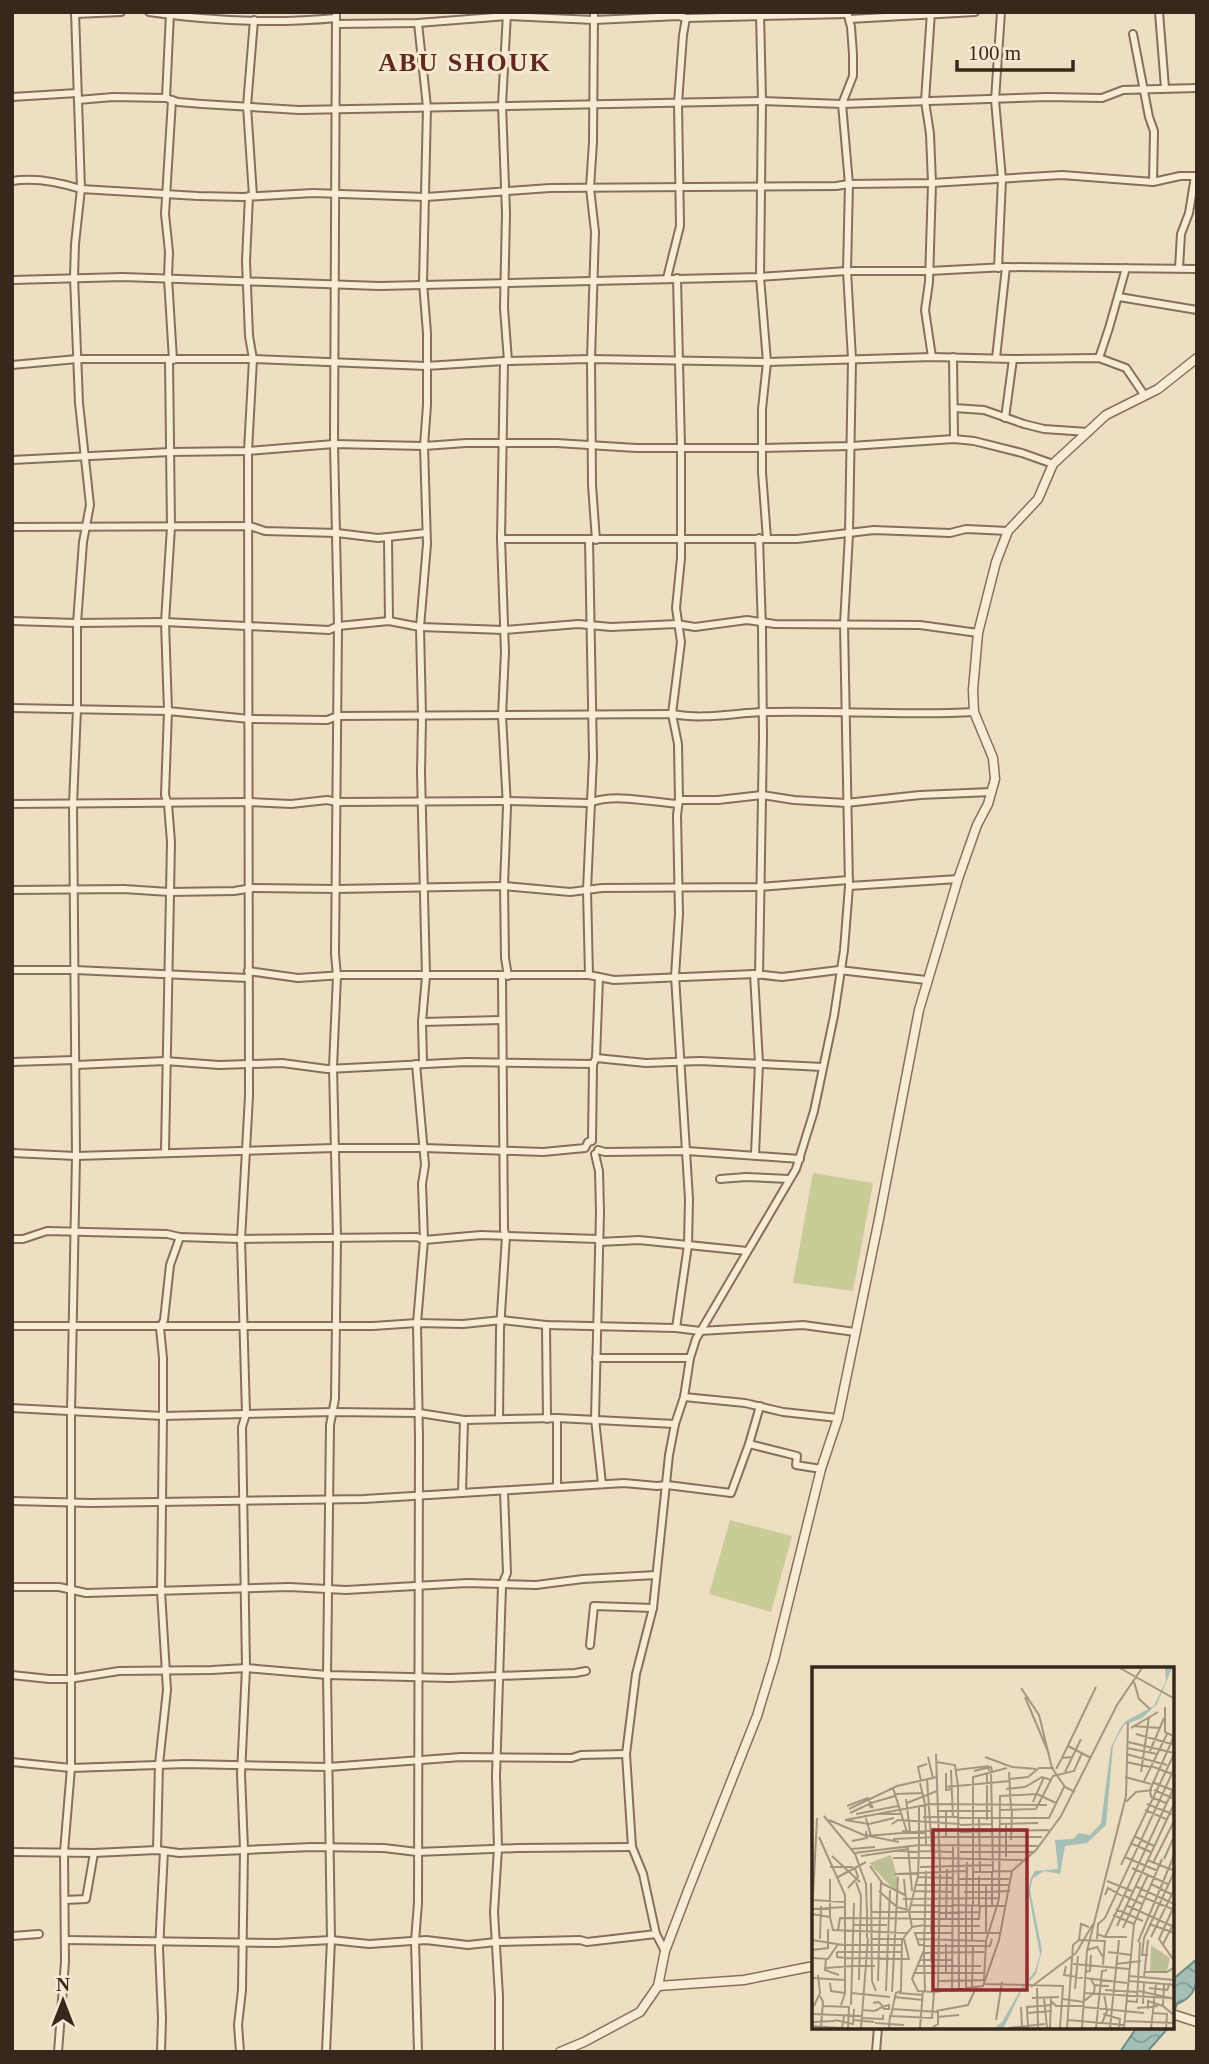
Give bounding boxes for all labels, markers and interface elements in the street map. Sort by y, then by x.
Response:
scale bar [957,28,1072,72]
text: 100 m [968,41,1021,65]
district label: ABU SHOUK [378,48,552,77]
inset map [812,1667,1174,2029]
north arrow [28,1966,98,2036]
text: N [56,1974,70,1995]

